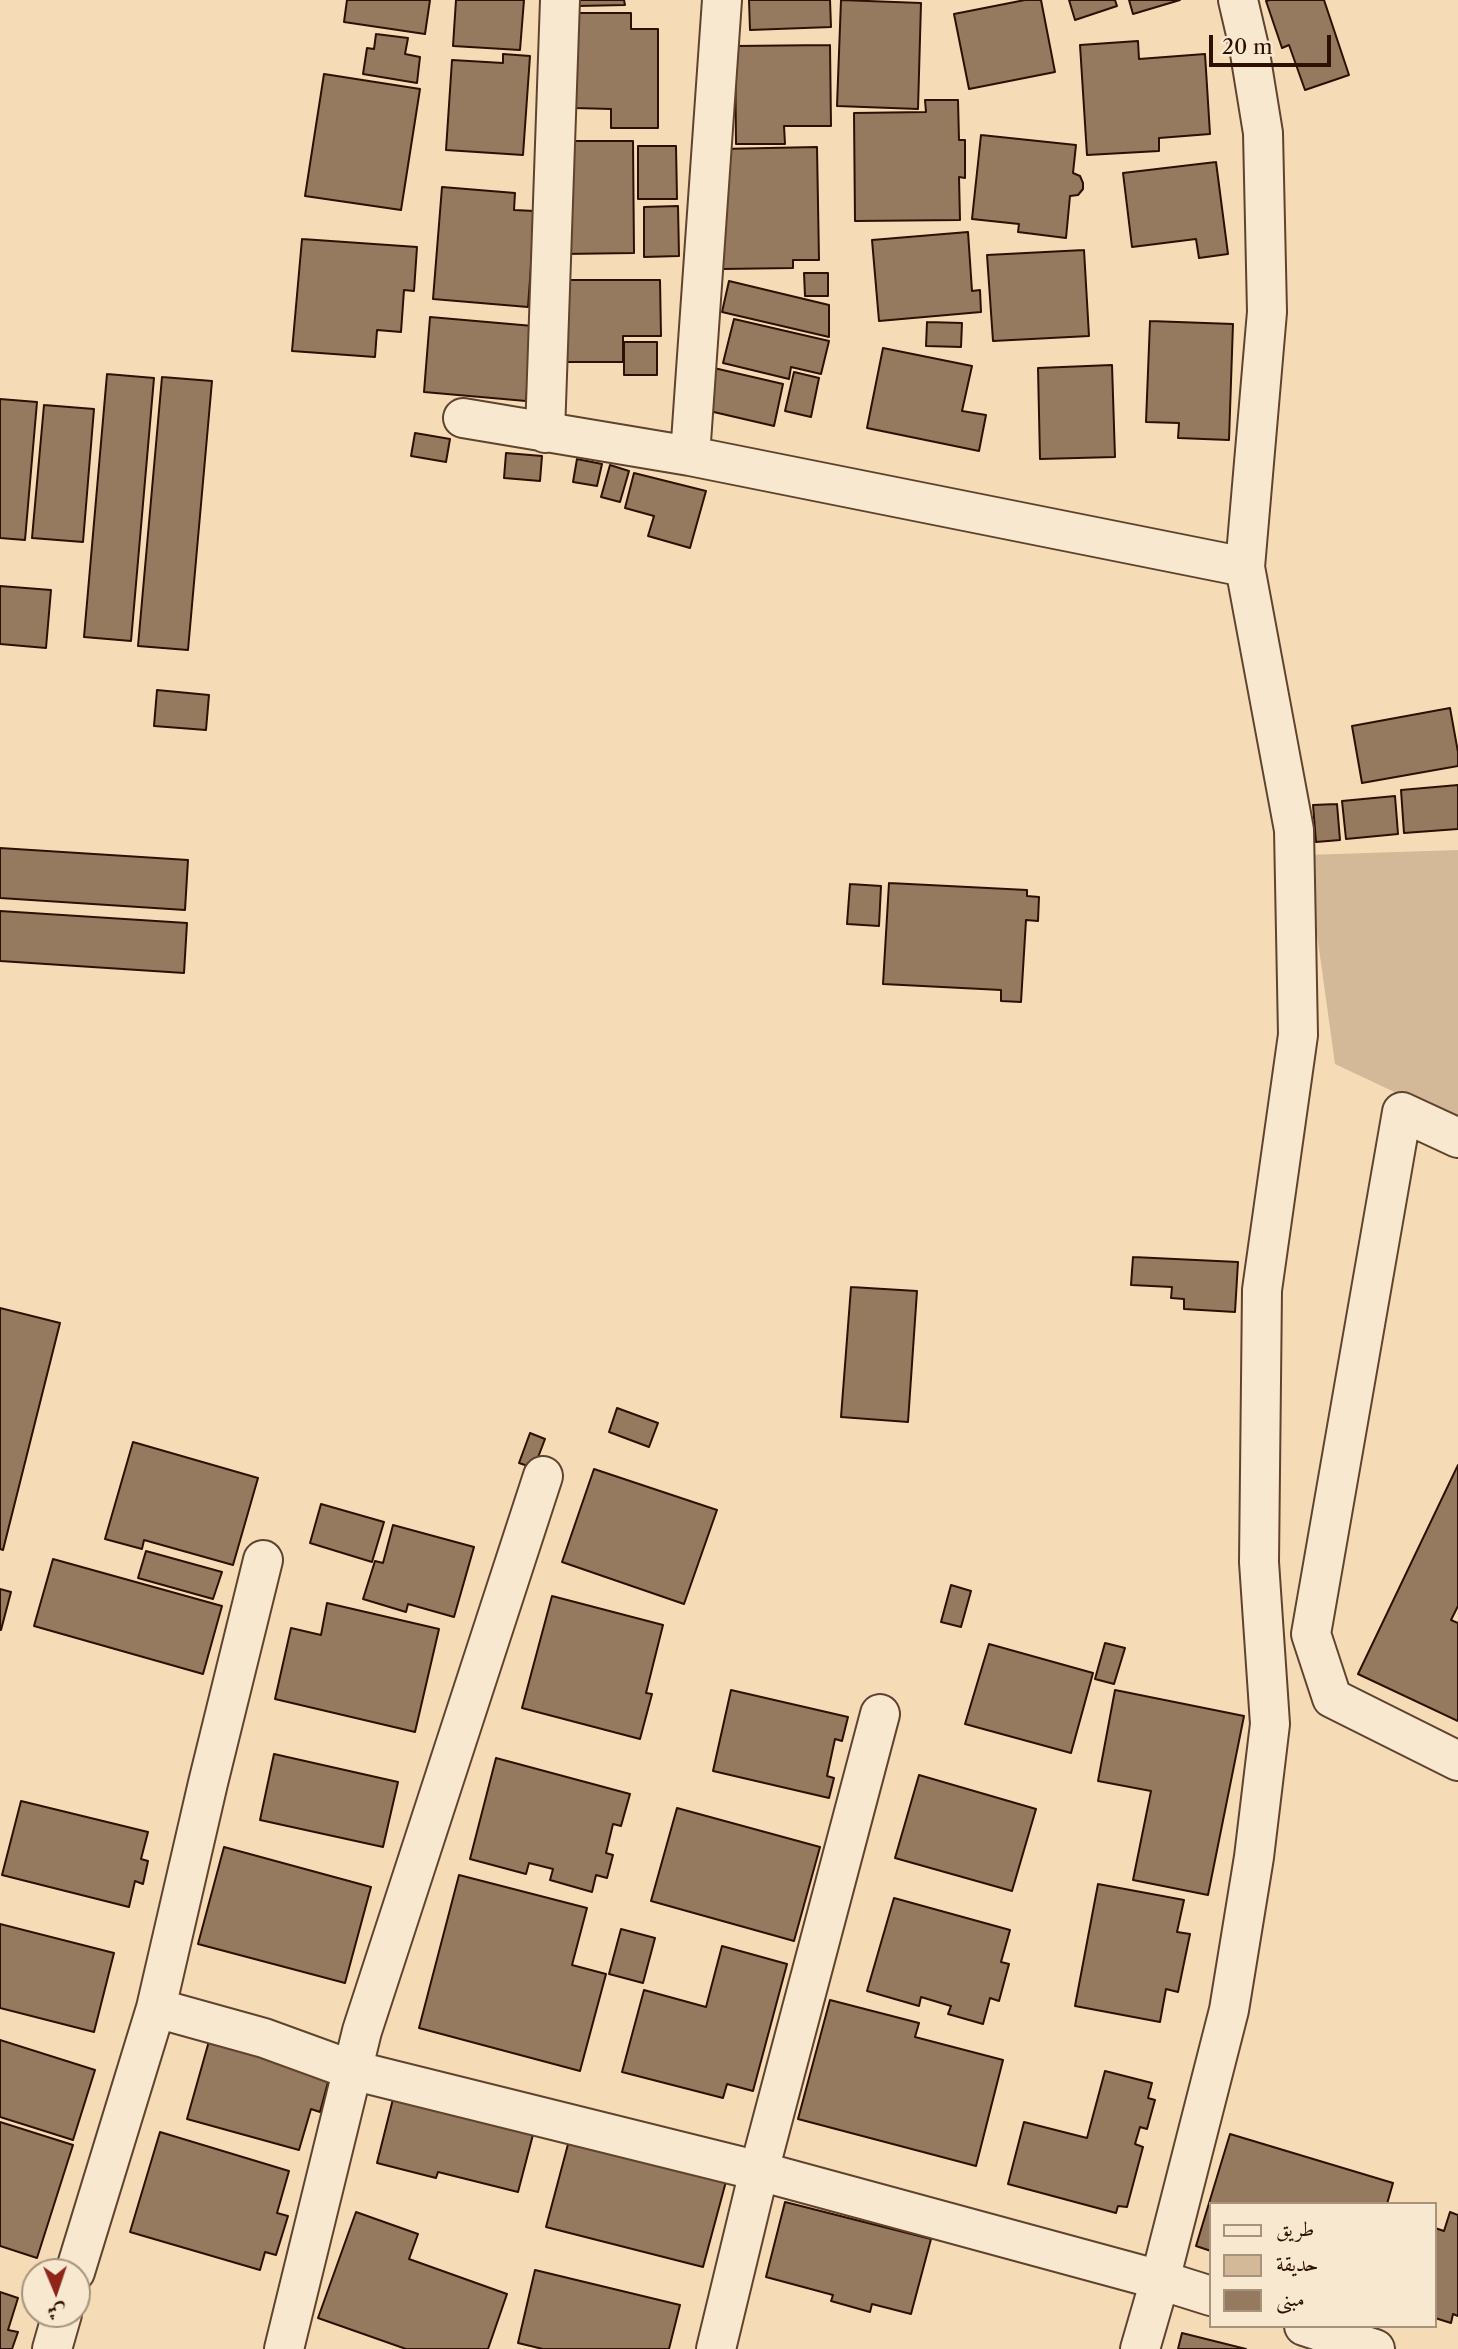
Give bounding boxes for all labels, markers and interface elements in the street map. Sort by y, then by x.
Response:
scale bar [1213,21,1336,65]
text: 20 m [1222,34,1273,59]
legend [1210,2202,1437,2328]
text: طريق [1276,2216,1314,2241]
text: حديقة [1276,2251,1319,2276]
north arrow [21,2258,91,2328]
text: مبنى [1276,2286,1305,2311]
text: ش [47,2301,67,2324]

